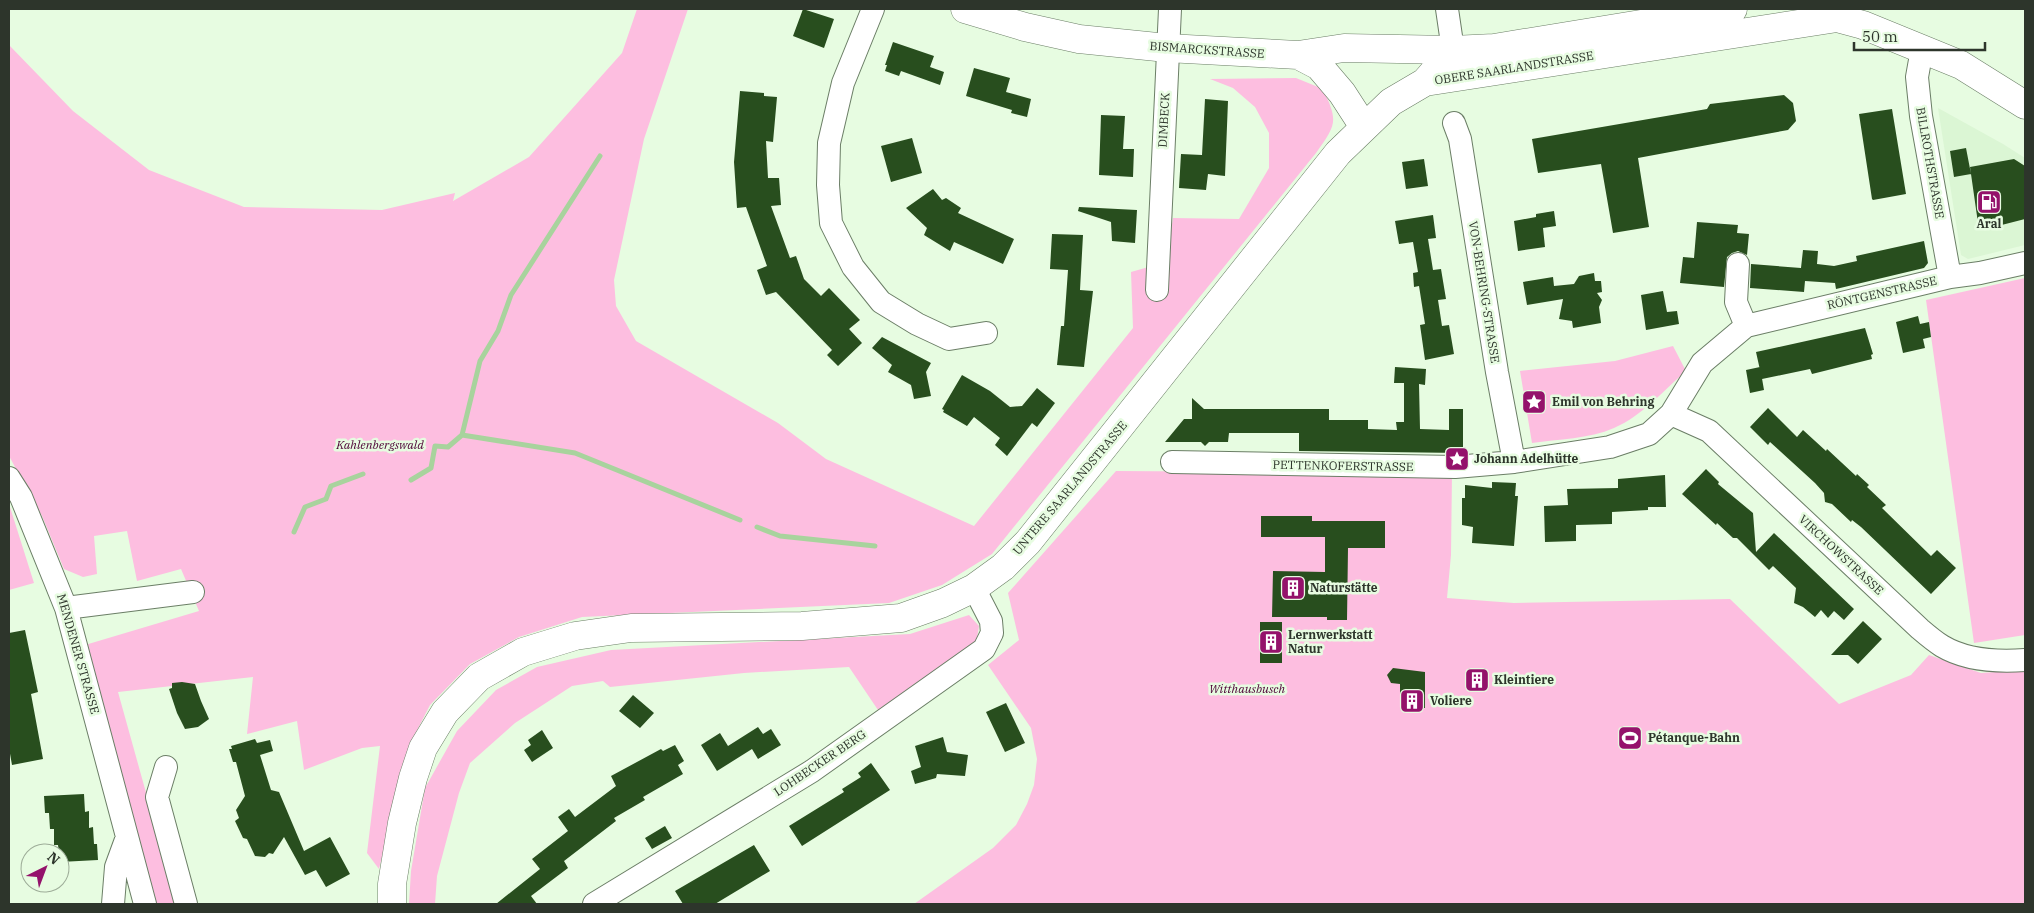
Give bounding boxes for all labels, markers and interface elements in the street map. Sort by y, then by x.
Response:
scale bar [1854,20,1985,52]
text: 50 m [1862,27,1898,46]
street label: BISMARCKSTRASSE [1149,38,1265,61]
street label: OBERE SAARLANDSTRASSE [1433,48,1594,87]
street label: DIMBECK [1155,92,1172,148]
street label: BILLROTHSTRASSE [1913,106,1948,220]
fuel station icon: Aral [1976,189,2002,215]
place label: Aral [1976,216,2002,231]
street label: VON-BEHRING-STRASSE [1466,220,1503,364]
street label: RÖNTGENSTRASSE [1826,273,1938,312]
place icon: Emil von Behring [1521,389,1547,415]
place label: Emil von Behring [1552,394,1654,409]
street label: UNTERE SAARLANDSTRASSE [1009,418,1130,558]
park label: Kahlenbergswald [335,437,424,452]
place icon: Johann Adelhütte [1444,446,1470,472]
place label: Johann Adelhütte [1474,451,1578,466]
street label: PETTENKOFERSTRASSE [1272,457,1414,474]
street label: VIRCHOWSTRASSE [1796,512,1887,598]
building icon: Naturstätte [1280,575,1306,601]
place label: Naturstätte [1310,580,1378,595]
street label: MENDENER STRASSE [54,592,103,716]
place label: Lernwerkstatt Natur [1288,627,1373,656]
building icon: Lernwerkstatt Natur [1258,629,1284,655]
building icon: Kleintiere [1464,667,1490,693]
place label: Kleintiere [1494,672,1554,687]
park label: Witthausbusch [1209,681,1285,696]
building icon: Voliere [1399,688,1425,714]
place label: Voliere [1430,693,1472,708]
sports icon: Pétanque-Bahn [1617,725,1643,751]
street label: LOHBECKER BERG [771,726,869,799]
place label: Pétanque-Bahn [1648,730,1740,745]
north arrow [20,843,70,893]
text: N [44,848,64,869]

